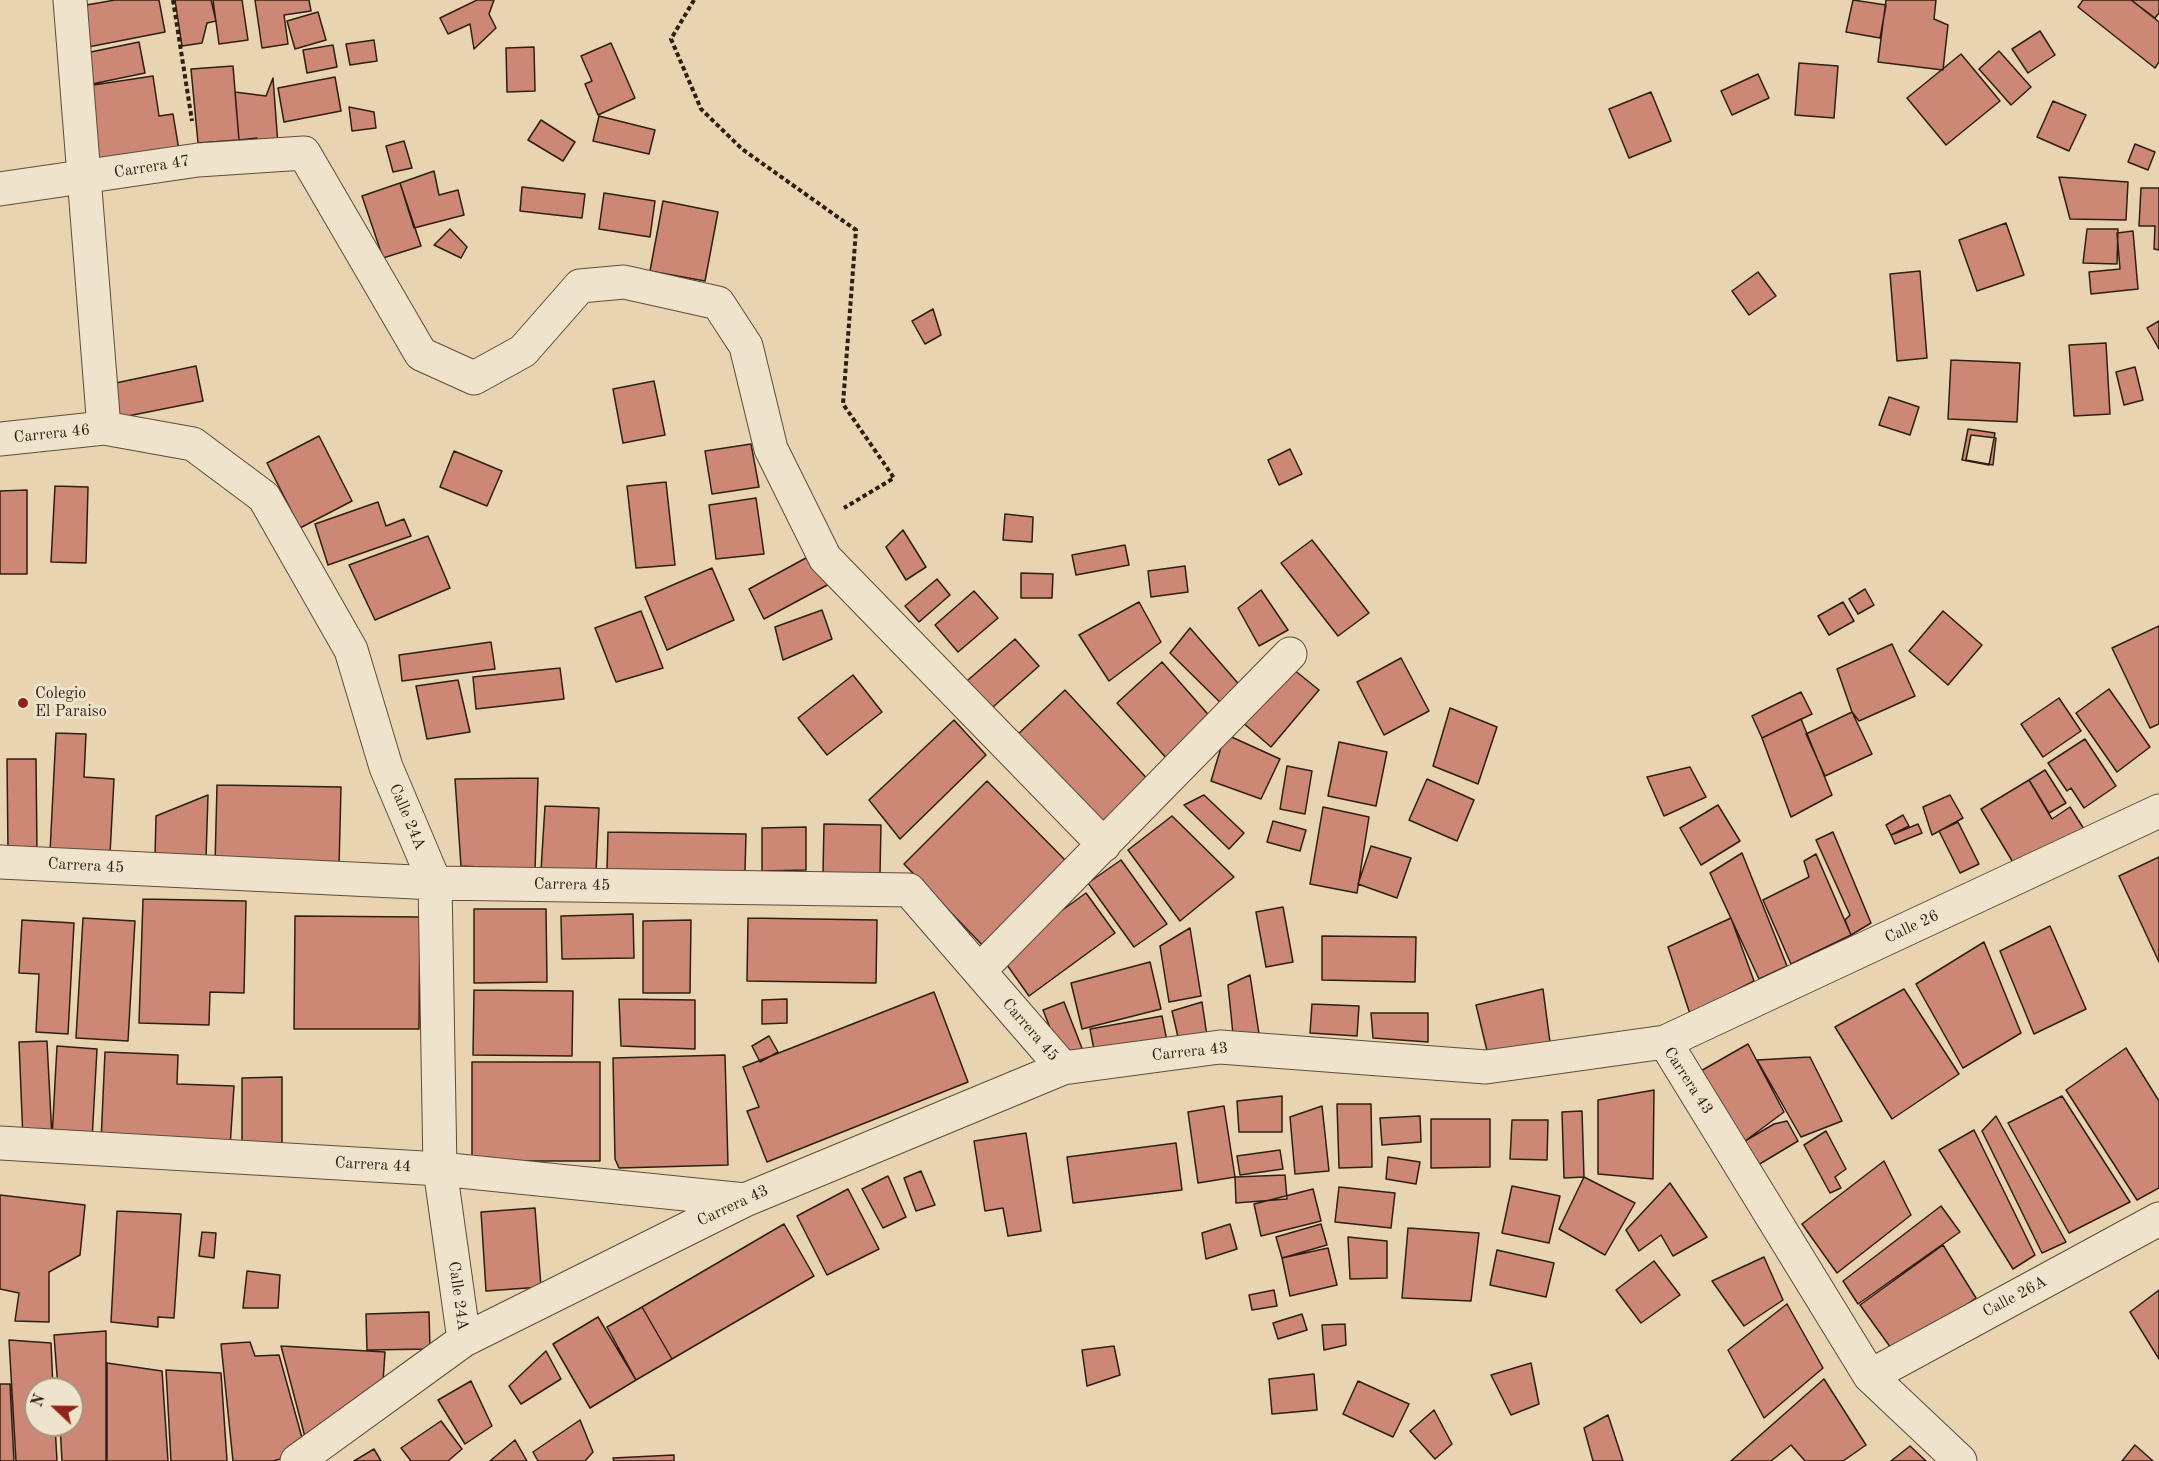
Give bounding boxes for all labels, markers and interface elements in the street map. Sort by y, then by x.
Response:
street label: Carrera 47 [113,152,191,182]
street label: Carrera 46 [13,420,91,448]
place label: Colegio El Paraiso [35,684,107,722]
marker: Colegio El Paraiso [16,696,30,710]
street label: Calle 24A [385,781,429,853]
street label: Carrera 45 [47,854,125,878]
street label: Carrera 45 [534,875,610,895]
street label: Calle 26 [1882,906,1942,948]
street label: Carrera 45 [998,995,1062,1065]
street label: Carrera 43 [1151,1038,1229,1066]
street label: Carrera 43 [1659,1044,1717,1118]
street label: Carrera 44 [334,1153,412,1177]
street label: Carrera 43 [694,1181,772,1231]
street label: Calle 24A [444,1260,472,1332]
street label: Calle 26A [1980,1272,2050,1322]
north arrow [24,1377,84,1437]
text: N [29,1392,49,1410]

